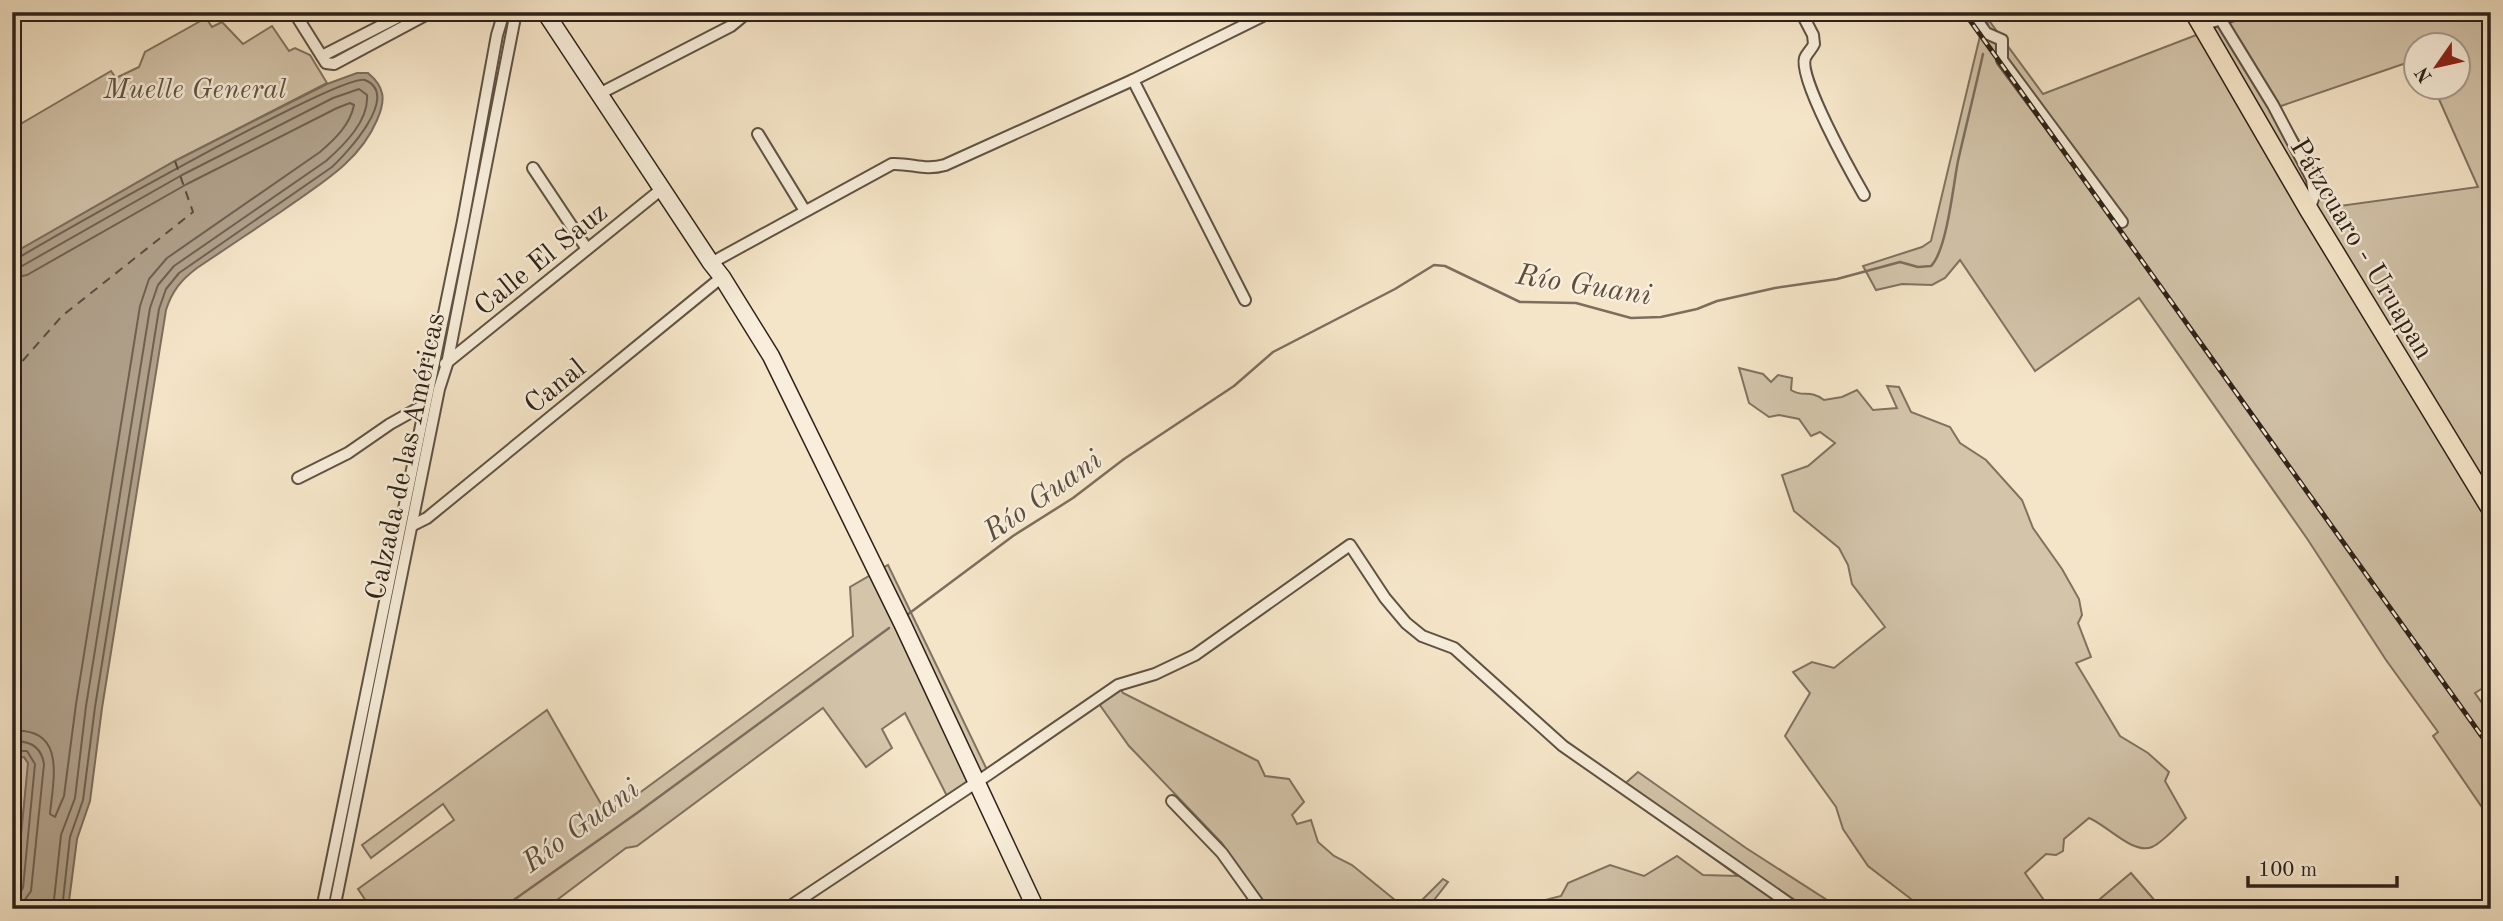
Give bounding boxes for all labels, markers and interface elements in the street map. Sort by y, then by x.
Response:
north arrow [2402,32,2472,102]
text: N [2413,62,2437,85]
park label: Muelle General [103,77,286,105]
street label: Pátzcuaro - Uruapan [2284,134,2437,365]
street label: Calle El Sauz [470,199,614,322]
water label: Río Guani [1513,260,1653,311]
street label: Calzada de las Américas [363,310,451,603]
street label: Canal [520,355,592,420]
water label: Río Guani [978,445,1108,549]
water label: Río Guani [516,774,645,879]
scale bar [2248,844,2396,888]
text: 100 m [2258,860,2317,881]

